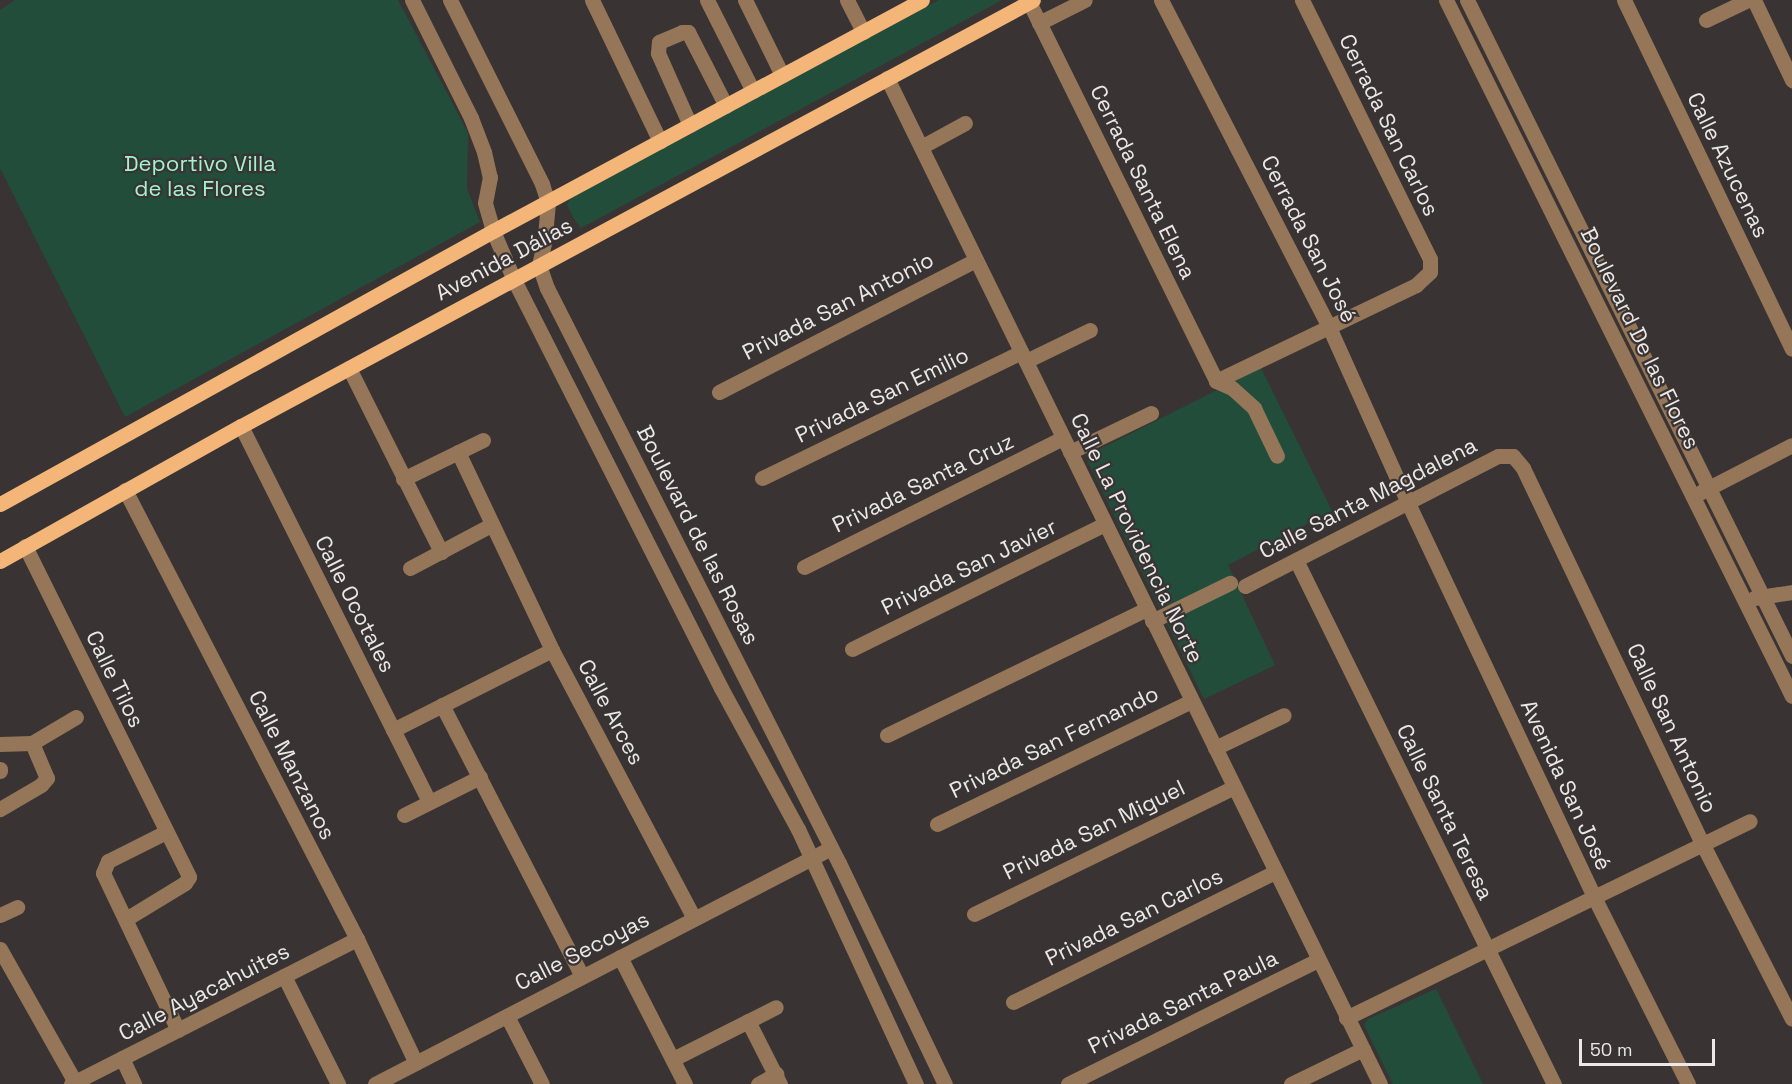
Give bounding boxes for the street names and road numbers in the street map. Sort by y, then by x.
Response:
street label: Cerrada San Carlos [1333,30,1445,220]
street label: Cerrada Santa Elena [1084,81,1202,283]
street label: Calle Azucenas [1681,88,1775,242]
street label: Cerrada San José [1255,151,1363,327]
street label: Avenida Dálias [431,212,577,306]
street label: Boulevard De las Flores [1575,223,1705,453]
street label: Privada San Antonio [738,246,938,366]
street label: Privada San Emilio [791,342,973,448]
street label: Calle La Providencia Norte [1065,409,1209,667]
street label: Boulevard de las Rosas [631,421,765,649]
street label: Privada Santa Cruz [828,428,1018,538]
street label: Calle Santa Magdalena [1255,432,1481,564]
street label: Privada San Javier [877,513,1061,621]
street label: Calle Ocotales [309,531,401,677]
street label: Calle Tilos [80,626,150,732]
street label: Calle San Antonio [1621,639,1723,817]
street label: Calle Arces [572,655,650,769]
street label: Privada San Fernando [945,680,1163,804]
street label: Calle Manzanos [243,686,341,844]
street label: Avenida San José [1515,695,1617,875]
street label: Calle Santa Teresa [1391,720,1499,904]
street label: Privada San Miguel [999,775,1189,885]
street label: Privada San Carlos [1041,863,1227,971]
street label: Calle Secoyas [510,906,654,996]
street label: Calle Ayacahuites [114,938,294,1046]
street label: Privada Santa Paula [1084,945,1282,1059]

